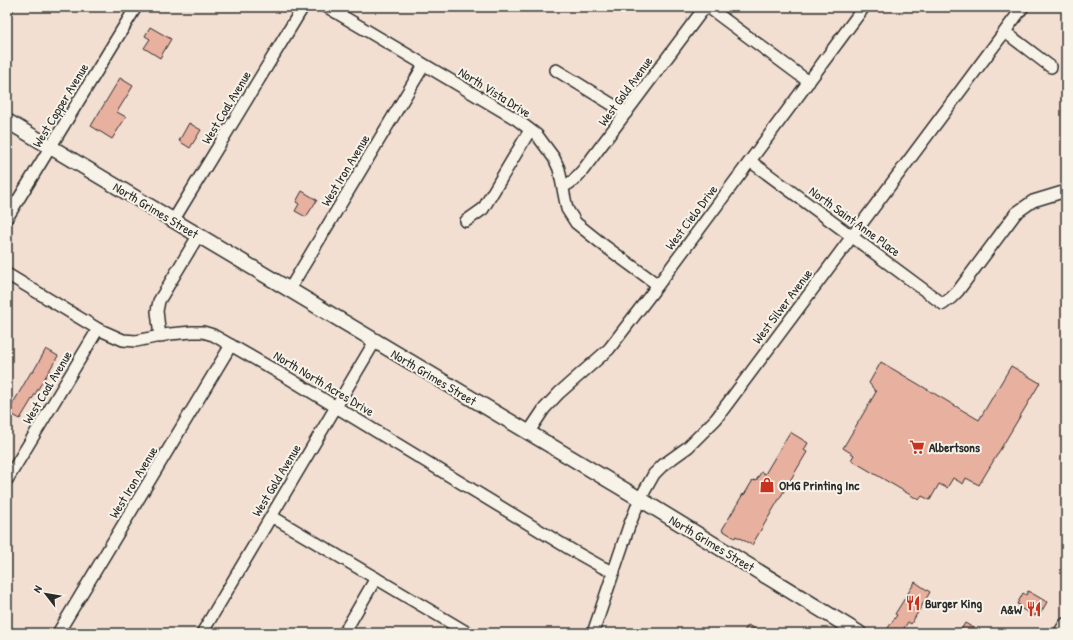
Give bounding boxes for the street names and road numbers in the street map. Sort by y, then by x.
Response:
street label: West Gold Avenue [594,53,656,129]
street label: West Copper Avenue [28,60,92,150]
street label: North Vista Drive [455,63,535,121]
street label: West Coal Avenue [197,67,255,147]
street label: West Iron Avenue [316,131,374,209]
street label: North Grimes Street [110,177,202,243]
street label: West Cielo Drive [661,181,721,253]
street label: North Saint Anne Place [806,182,904,260]
street label: West Silver Avenue [748,265,816,347]
street label: North Grimes Street [388,344,480,410]
street label: North North Acres Drive [270,346,378,420]
street label: West Coal Avenue [18,347,76,427]
street label: West Gold Avenue [247,440,305,520]
street label: West Iron Avenue [104,443,162,521]
street label: North Grimes Street [666,510,758,576]

